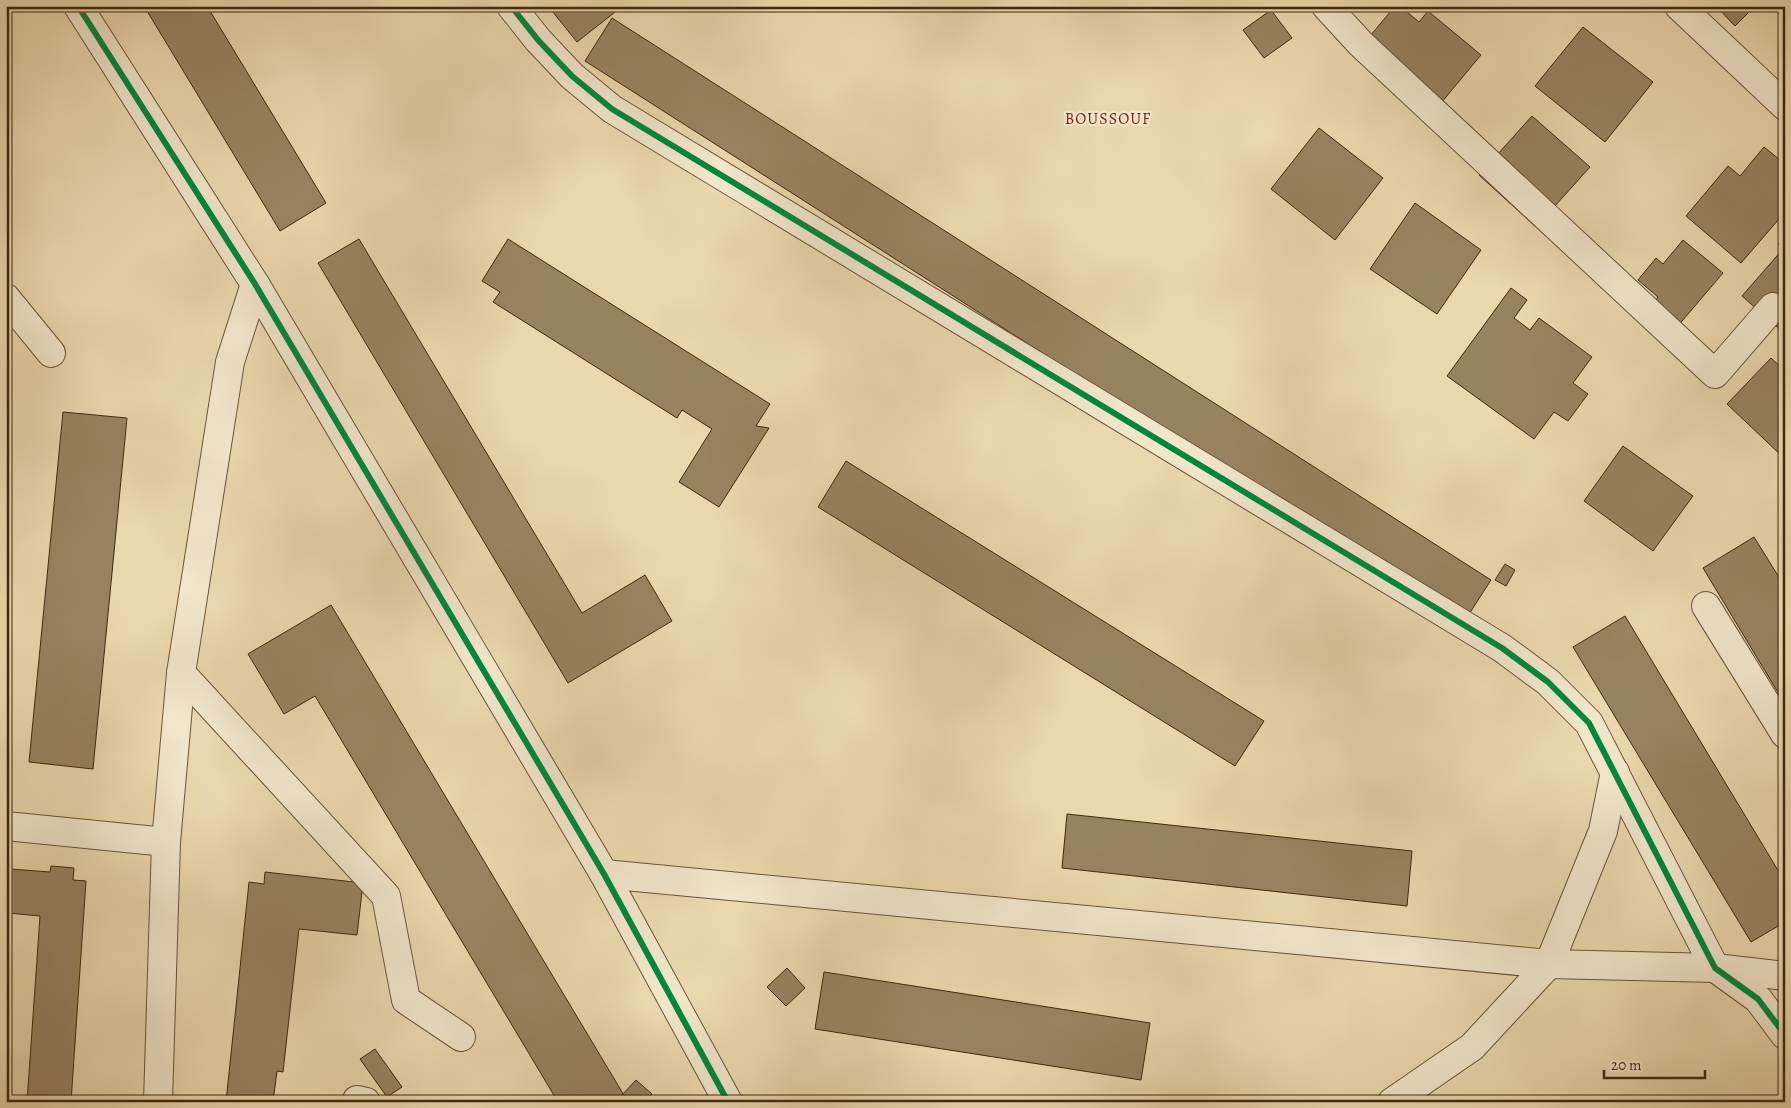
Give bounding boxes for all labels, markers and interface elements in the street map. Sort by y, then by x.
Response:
district label: BOUSSOUF [1065,108,1151,130]
scale bar [1604,1048,1705,1080]
text: 20 m [1611,1055,1642,1075]

